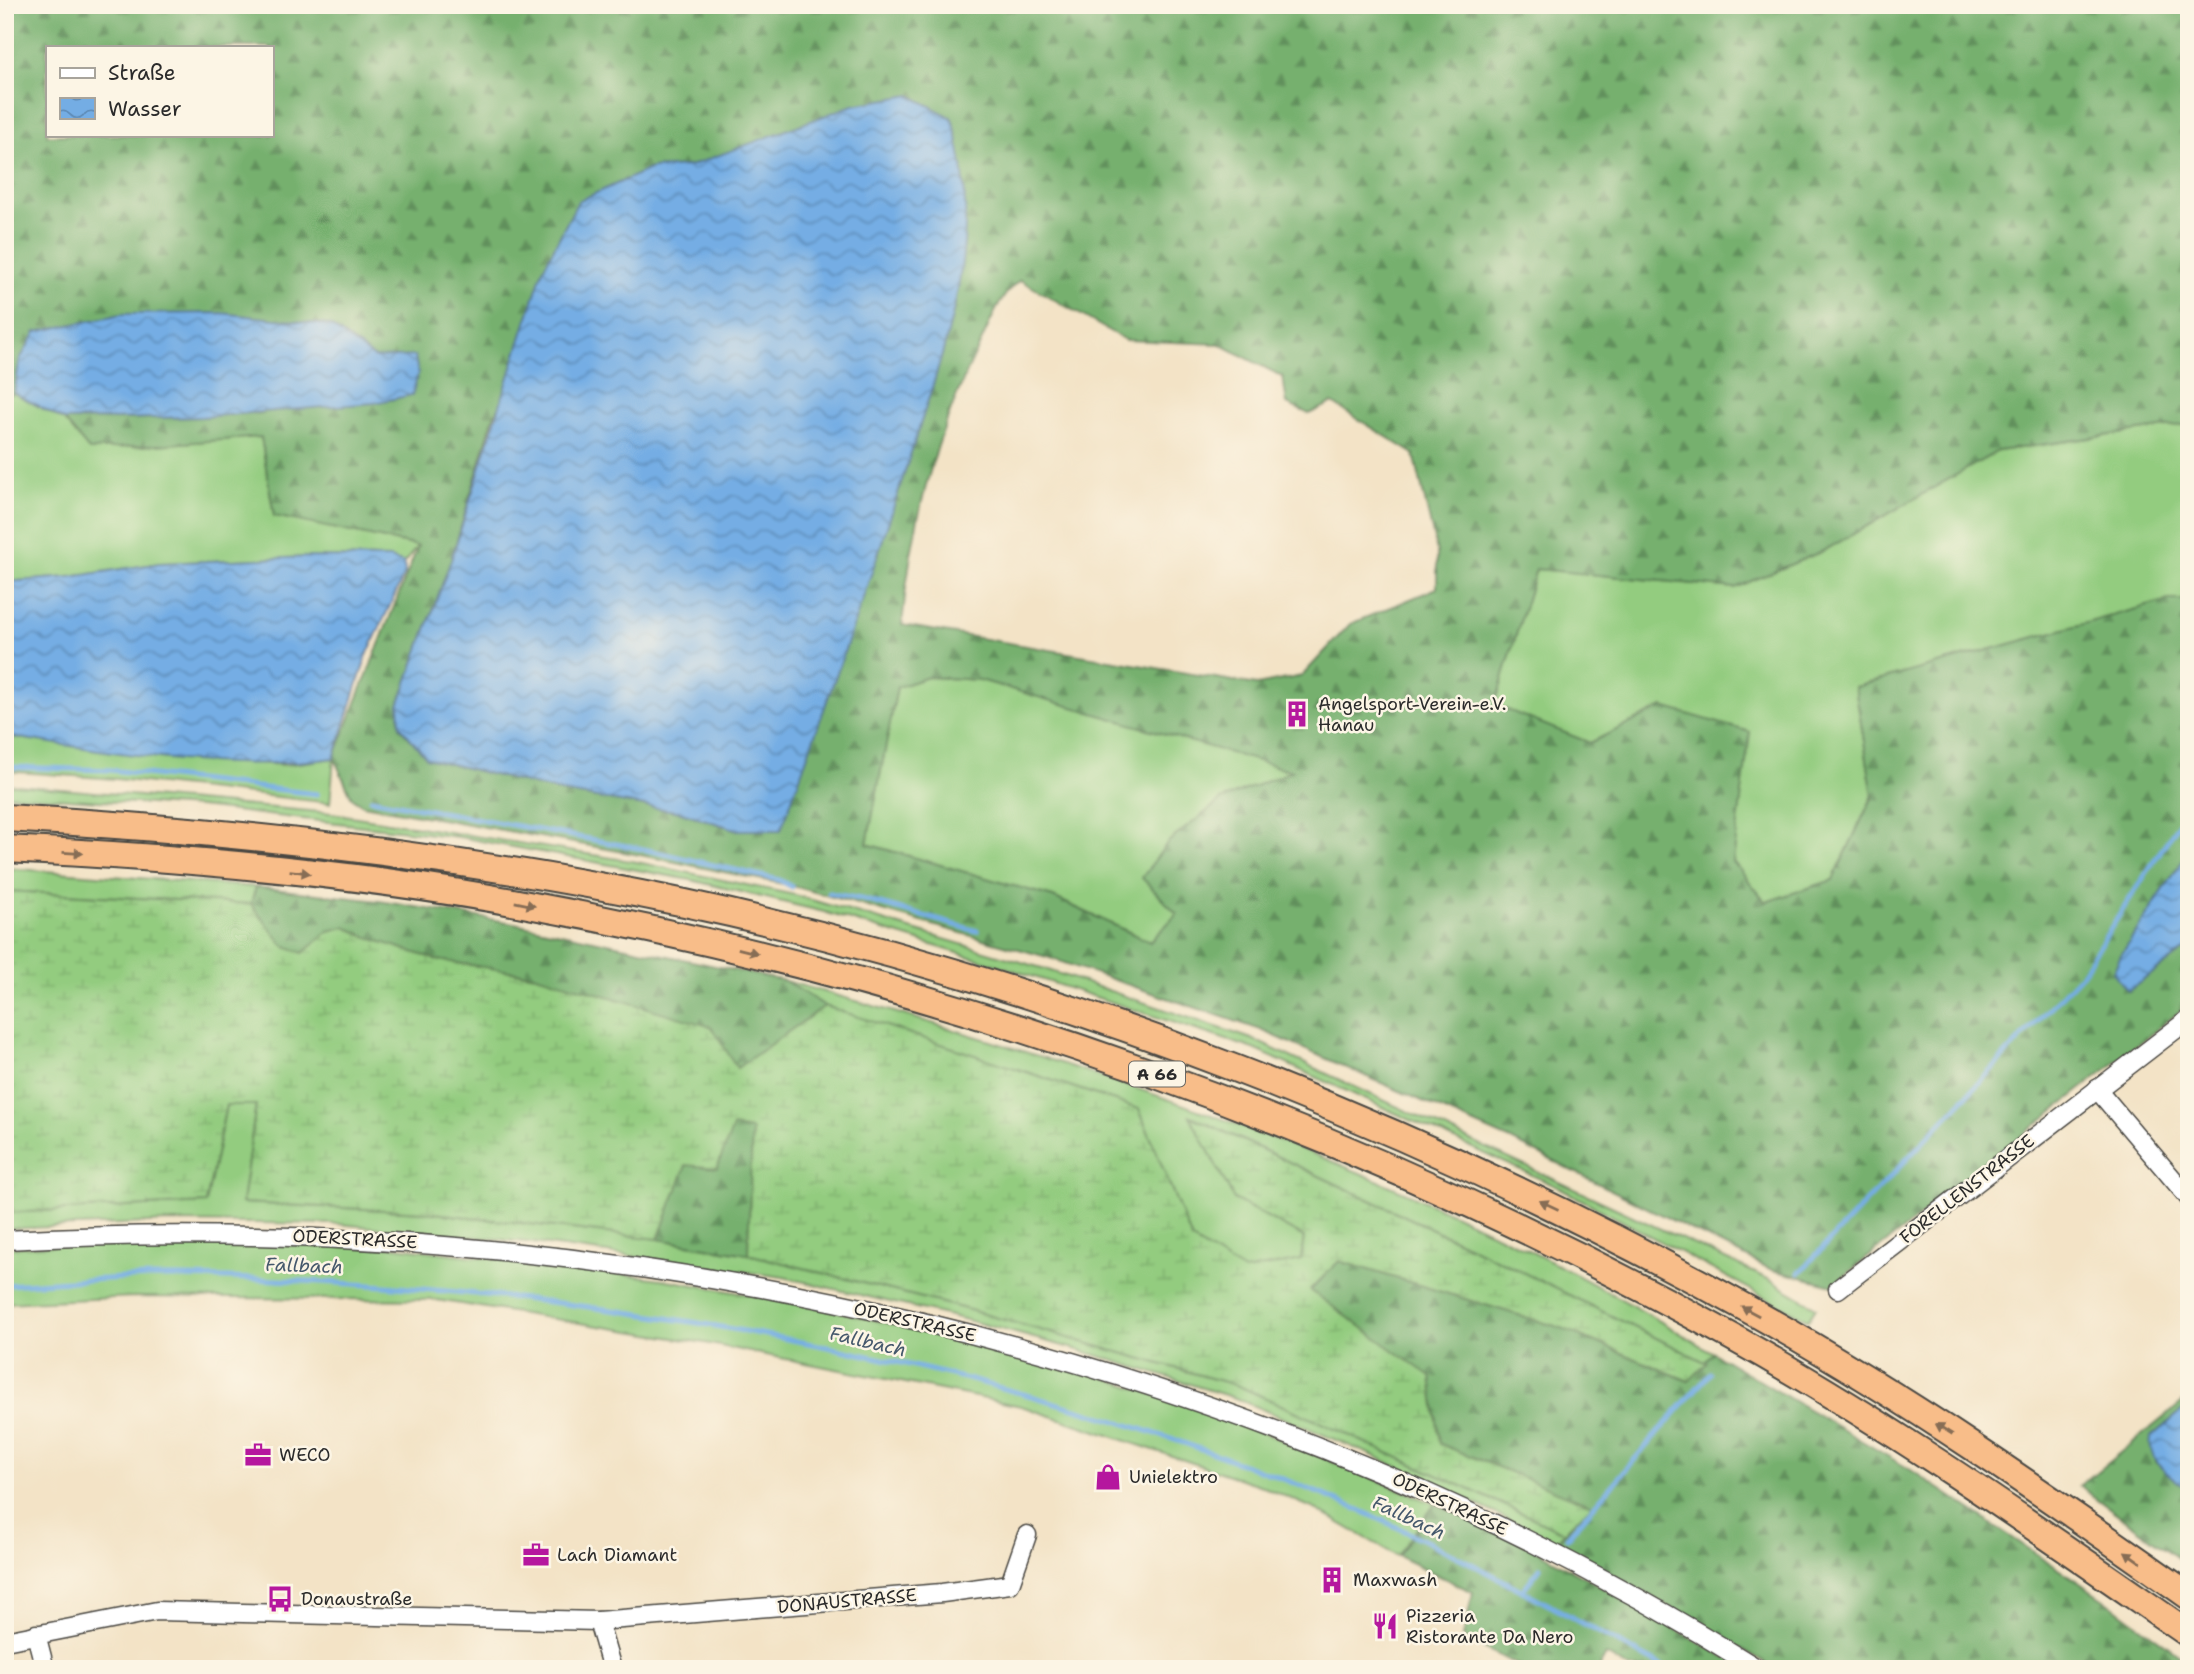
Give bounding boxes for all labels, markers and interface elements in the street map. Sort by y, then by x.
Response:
legend [46,46,273,136]
text: Straße [108,59,176,87]
text: Wasser [108,95,182,123]
place label: Angelsport-Verein-e.V. Hanau [1318,692,1506,737]
building icon: Angelsport-Verein-e.V. Hanau [1282,699,1312,729]
one-way arrow [63,847,85,858]
one-way arrow [289,867,311,878]
one-way arrow [514,899,536,910]
one-way arrow [737,946,759,957]
road number: A 66 [1129,1062,1185,1086]
street label: FORELLENSTRASSE [1895,1129,2039,1249]
one-way arrow [1539,1199,1559,1211]
street label: ODERSTRASSE [292,1224,418,1254]
water label: Fallbach [265,1252,343,1279]
street label: ODERSTRASSE [851,1296,979,1348]
one-way arrow [1741,1305,1760,1317]
water label: Fallbach [827,1321,909,1362]
one-way arrow [1935,1423,1954,1436]
office icon: WECO [243,1440,273,1470]
place label: WECO [279,1443,330,1467]
shop icon: Unielektro [1093,1462,1123,1492]
place label: Unielektro [1129,1465,1218,1489]
street label: ODERSTRASSE [1388,1467,1512,1541]
water label: Fallbach [1368,1490,1449,1545]
office icon: Lach Diamant [521,1540,551,1570]
place label: Lach Diamant [557,1543,677,1567]
one-way arrow [2124,1550,2142,1564]
building icon: Maxwash [1317,1565,1347,1595]
place label: Maxwash [1353,1568,1437,1592]
street label: DONAUSTRASSE [776,1583,918,1619]
bus stop icon: Donaustraße [265,1584,295,1614]
place label: Donaustraße [301,1587,412,1611]
place label: Pizzeria Ristorante Da Nero [1406,1604,1573,1649]
restaurant icon: Pizzeria Ristorante Da Nero [1370,1611,1400,1641]

